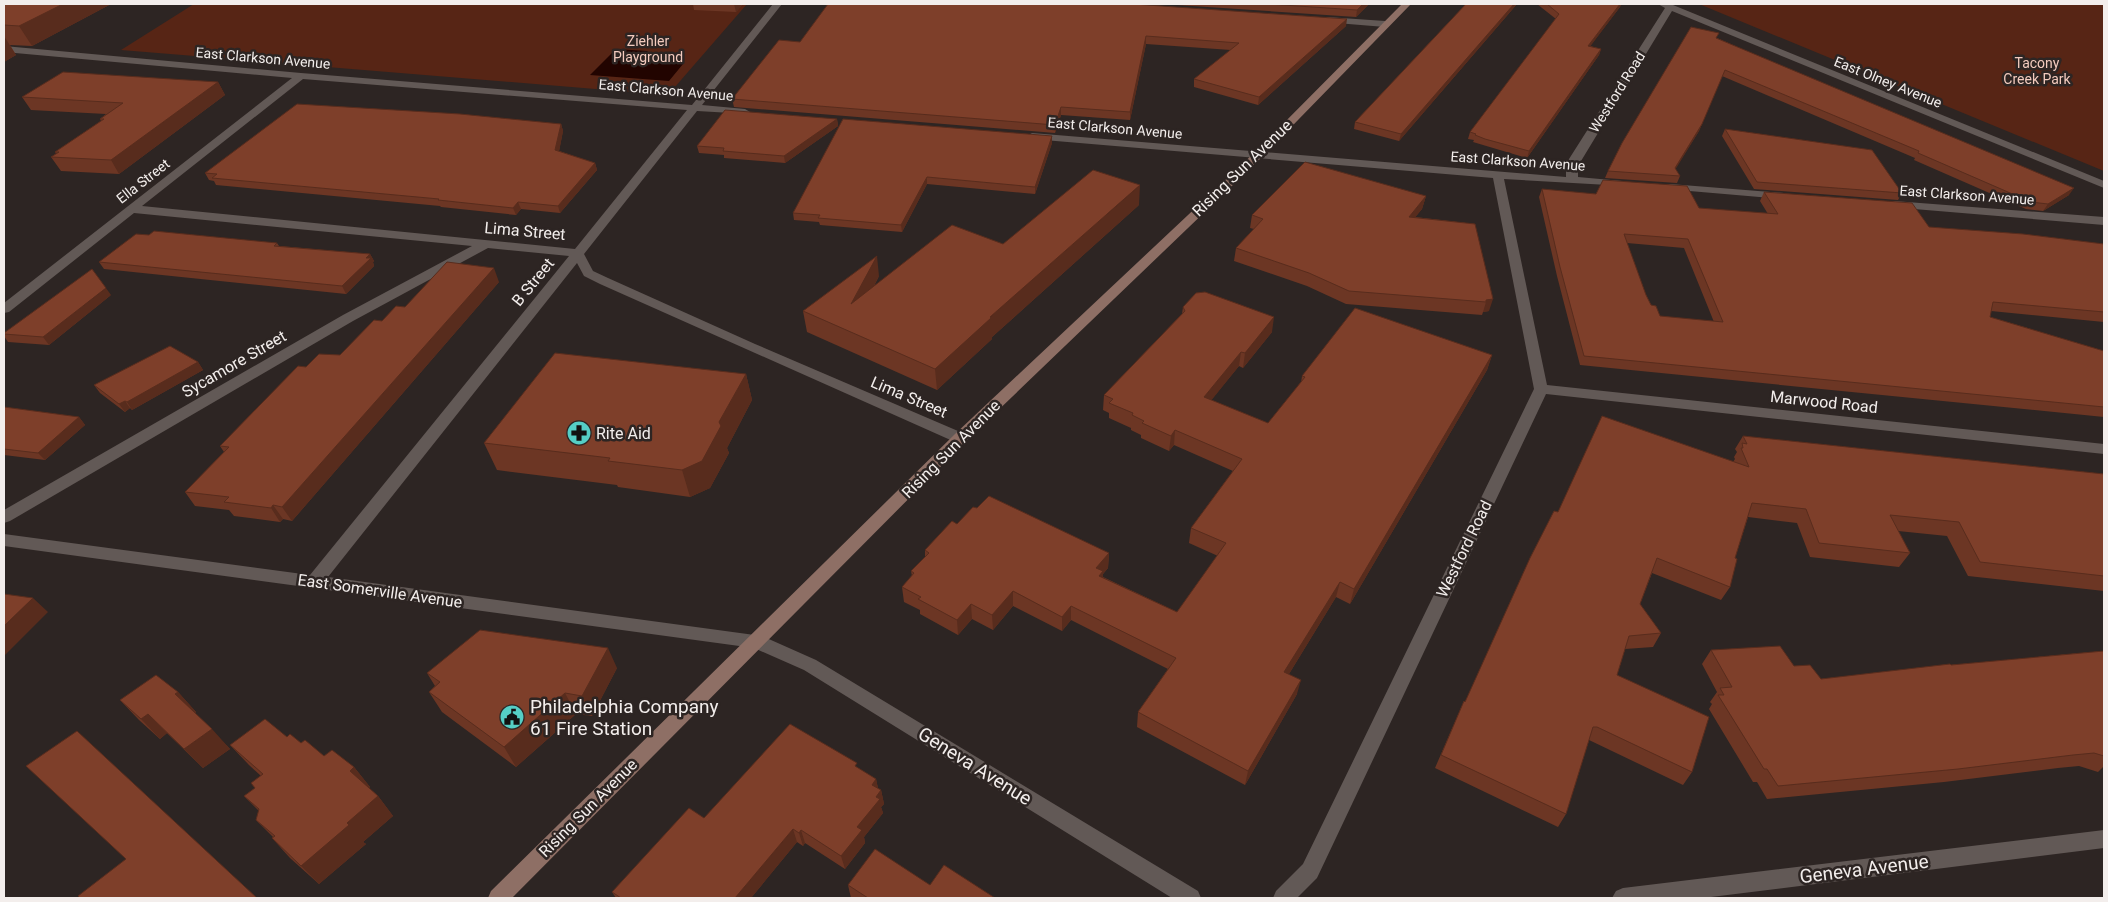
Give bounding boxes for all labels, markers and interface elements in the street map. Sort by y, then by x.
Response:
park label: Ziehler Playground [613,33,683,65]
street label: East Clarkson Avenue [195,44,331,72]
street label: Westford Road [1586,49,1648,135]
street label: East Olney Avenue [1832,53,1944,111]
park label: Tacony Creek Park [2003,55,2072,87]
street label: East Clarkson Avenue [598,76,734,104]
street label: East Clarkson Avenue [1047,114,1183,142]
street label: Rising Sun Avenue [1188,116,1296,220]
street label: East Clarkson Avenue [1450,148,1586,174]
street label: Ella Street [113,155,173,207]
street label: East Clarkson Avenue [1899,182,2035,208]
street label: Lima Street [484,218,566,244]
street label: B Street [508,254,558,310]
street label: Sycamore Street [179,326,289,402]
street label: Lima Street [868,372,950,422]
street label: Marwood Road [1769,387,1879,417]
street label: Rising Sun Avenue [898,396,1004,502]
pharmacy icon: Rite Aid [566,420,592,446]
place label: Rite Aid [596,424,651,443]
street label: Westford Road [1432,497,1496,601]
street label: East Somerville Avenue [296,570,464,612]
place label: Philadelphia Company 61 Fire Station [530,695,719,740]
public building icon: Philadelphia Company 61 Fire Station [499,704,525,730]
street label: Geneva Avenue [914,722,1036,810]
street label: Rising Sun Avenue [535,755,641,861]
street label: Geneva Avenue [1798,850,1930,888]

